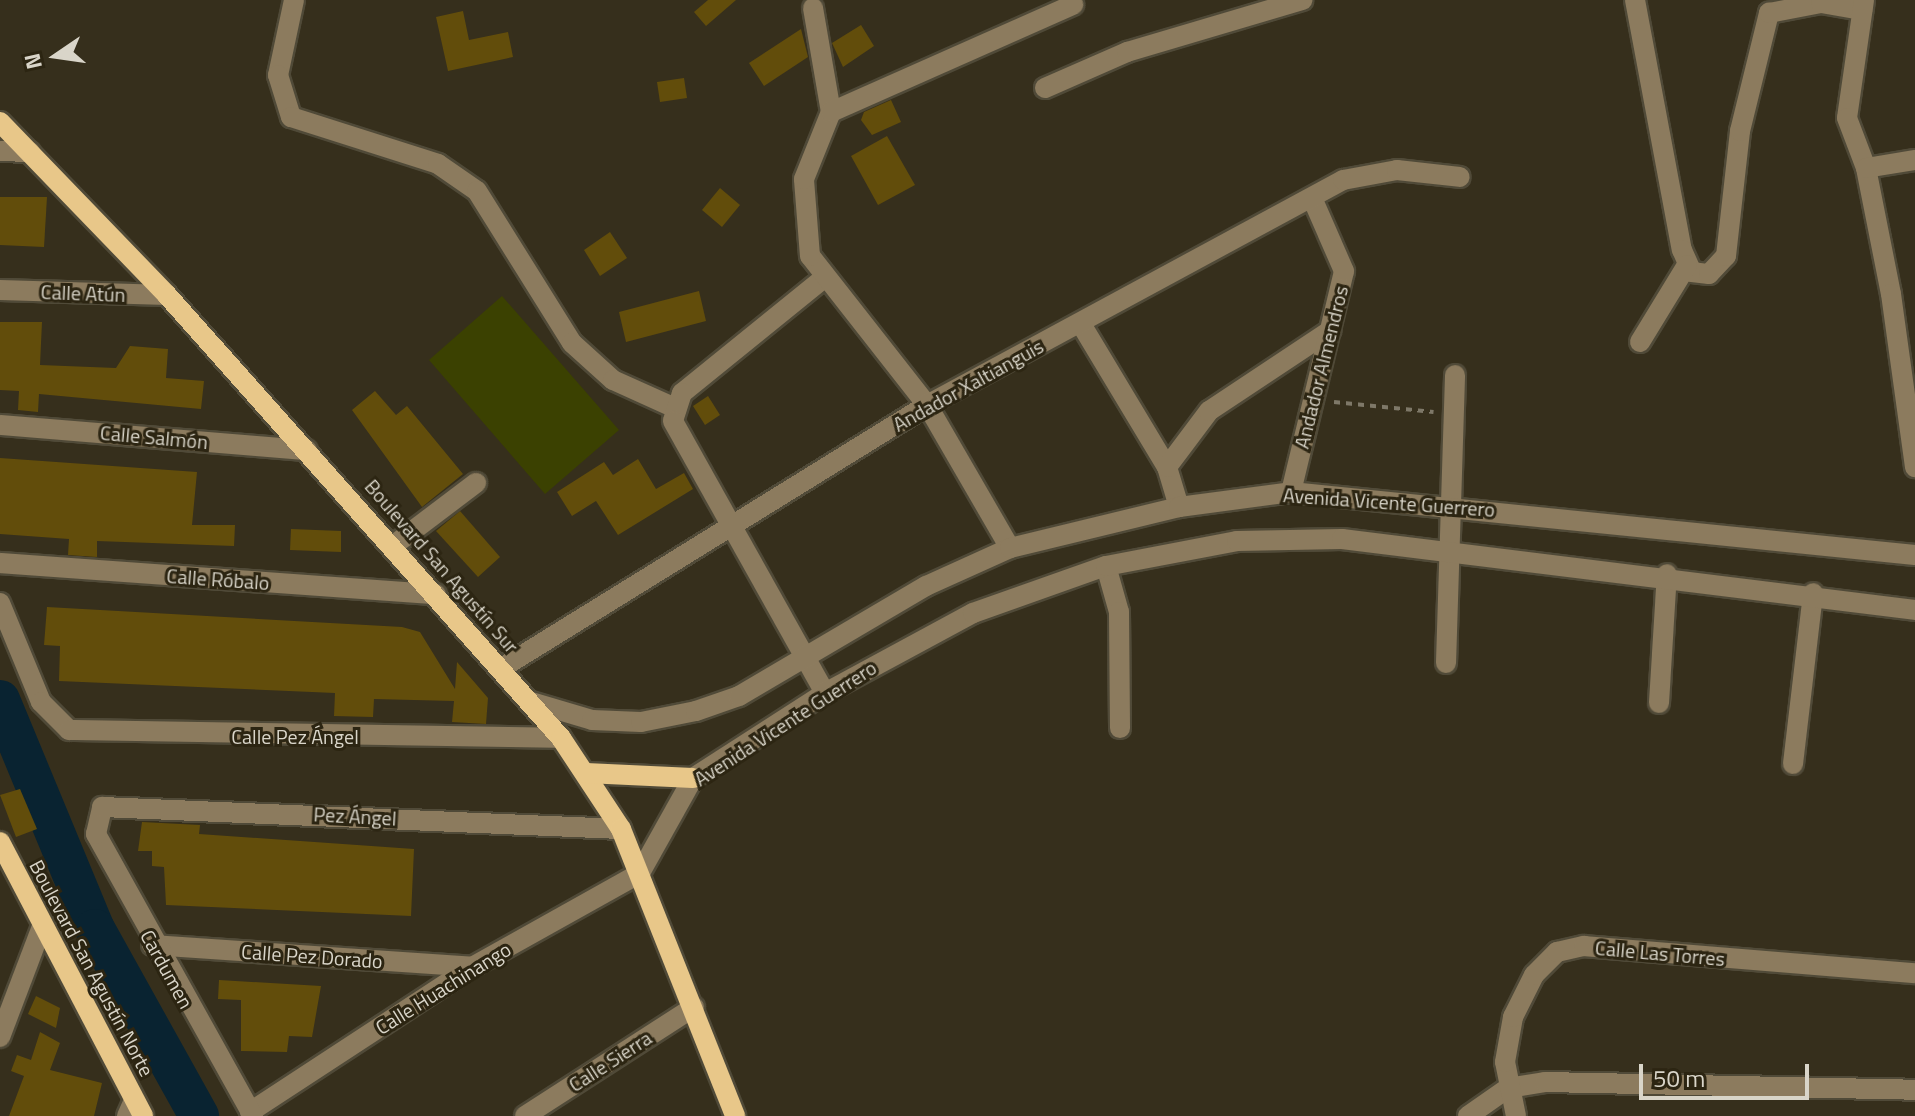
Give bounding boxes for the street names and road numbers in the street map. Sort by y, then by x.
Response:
street label: Calle Atún [40,280,126,306]
street label: Andador Almendros [1289,283,1353,451]
street label: Andador Xaltianguis [889,334,1047,436]
street label: Calle Salmón [99,420,209,454]
street label: Boulevard San Agustín Sur [360,474,524,658]
street label: Avenida Vicente Guerrero [1282,483,1496,521]
street label: Calle Róbalo [166,563,270,595]
street label: Avenida Vicente Guerrero [689,655,881,791]
street label: Calle Pez Ángel [231,724,359,748]
street label: Pez Ángel [313,802,397,830]
street label: Boulevard San Agustín Norte [25,856,159,1080]
street label: Cardumen [136,925,198,1013]
street label: Calle Las Torres [1594,935,1726,971]
street label: Calle Huachinango [371,937,515,1039]
street label: Calle Pez Dorado [241,939,383,973]
street label: Calle Sierra [564,1025,656,1097]

